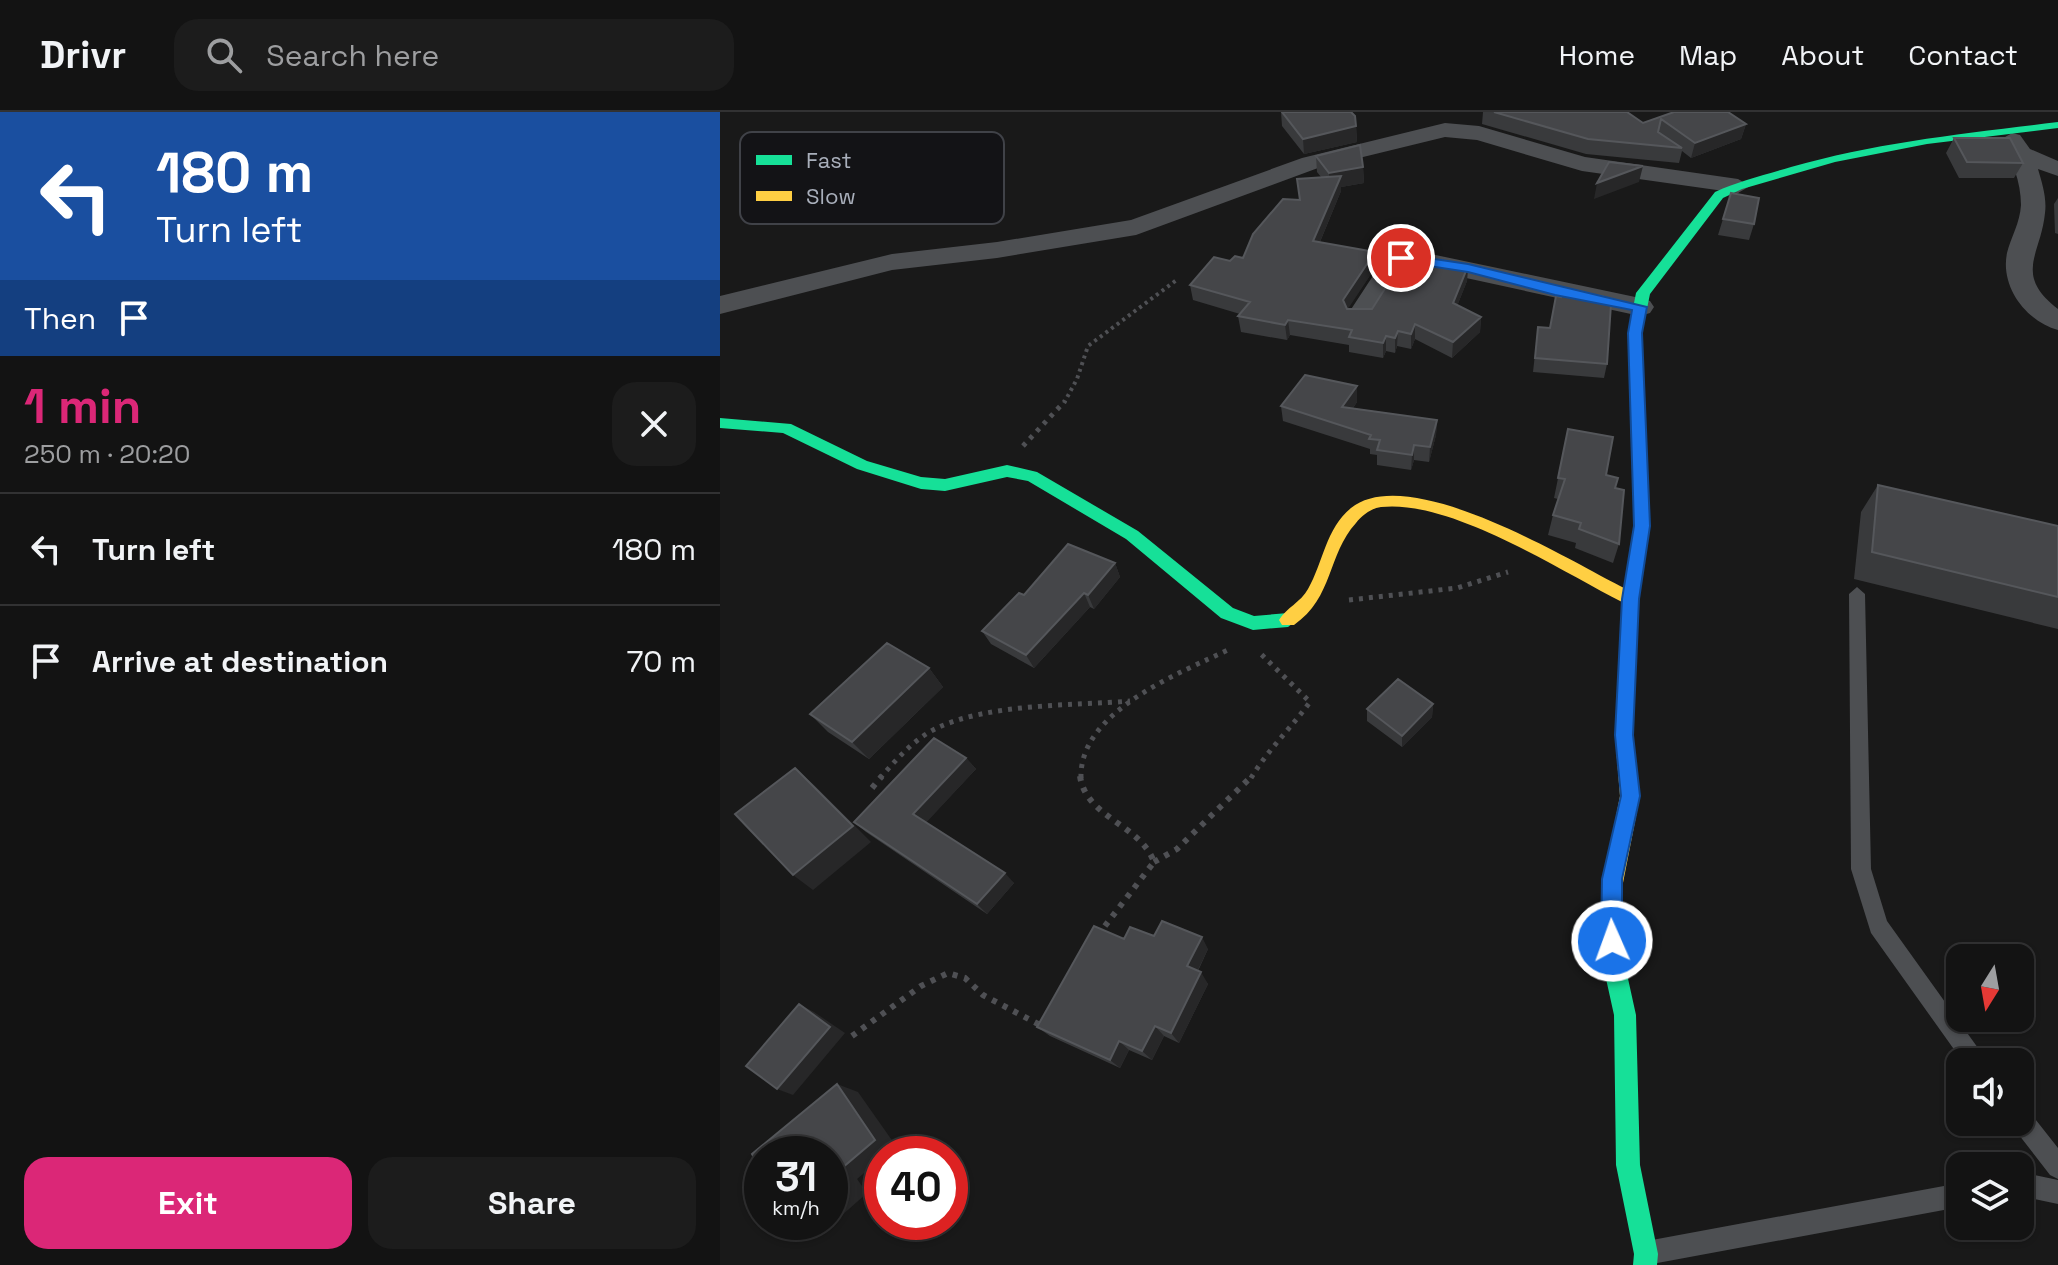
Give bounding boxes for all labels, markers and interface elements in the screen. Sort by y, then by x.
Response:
search box [174,19,734,91]
text: Drivr [40,31,126,79]
icon: search [202,33,246,77]
text: Search here [266,36,439,75]
text: Home [1559,37,1635,73]
text: Map [1679,37,1737,73]
text: About [1781,37,1864,73]
text: Contact [1908,37,2018,73]
legend [740,132,1004,224]
text: 180 m [156,137,313,208]
icon: left [24,144,128,248]
text: Fast [806,146,852,174]
text: Slow [806,182,856,210]
text: Turn left [156,207,303,253]
pin [1367,224,1435,292]
icon: arrive [1379,236,1423,280]
icon: arrive [112,296,156,340]
text: Then [24,299,96,338]
text: 1 min [24,376,141,437]
button: close [612,382,696,466]
text: 250 m · 20:20 [24,437,190,471]
icon: left [24,527,68,571]
text: Turn left [92,530,215,569]
text: 180 m [612,530,696,569]
icon: arrive [24,639,68,683]
text: Arrive at destination [92,642,388,681]
text: 70 m [627,642,696,681]
position arrow [1570,899,1654,983]
north arrow [1946,944,2034,1032]
map controls [1946,944,2034,1240]
button: sound [1946,1048,2034,1136]
speed limit sign: 40 [864,1136,968,1240]
text: 31 [775,1152,817,1203]
button: layers [1946,1152,2034,1240]
button: Exit [24,1157,352,1249]
button: Share [368,1157,696,1249]
text: km/h [772,1195,820,1221]

